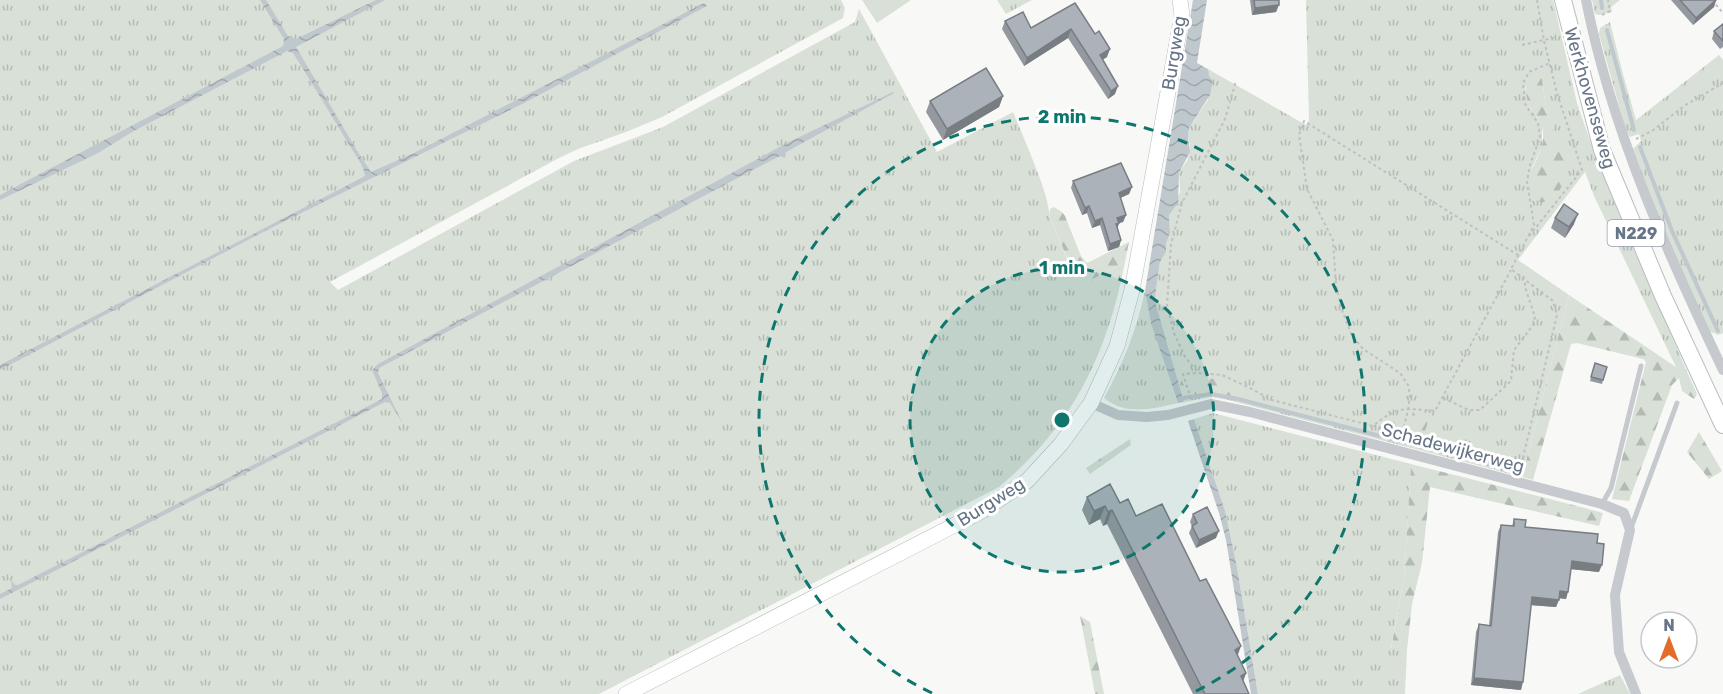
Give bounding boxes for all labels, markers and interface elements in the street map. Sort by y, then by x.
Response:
street label: Burgweg [1157,14,1191,92]
street label: Werkhovenseweg [1559,25,1621,171]
text: 2 min [1038,106,1086,128]
road number: N229 [1608,220,1664,246]
text: 1 min [1039,257,1085,279]
centre of rings [1052,410,1072,430]
street label: Schadewijkerweg [1379,418,1527,478]
street label: Burgweg [953,473,1029,531]
north arrow [1639,610,1699,670]
text: N [1663,616,1675,635]

